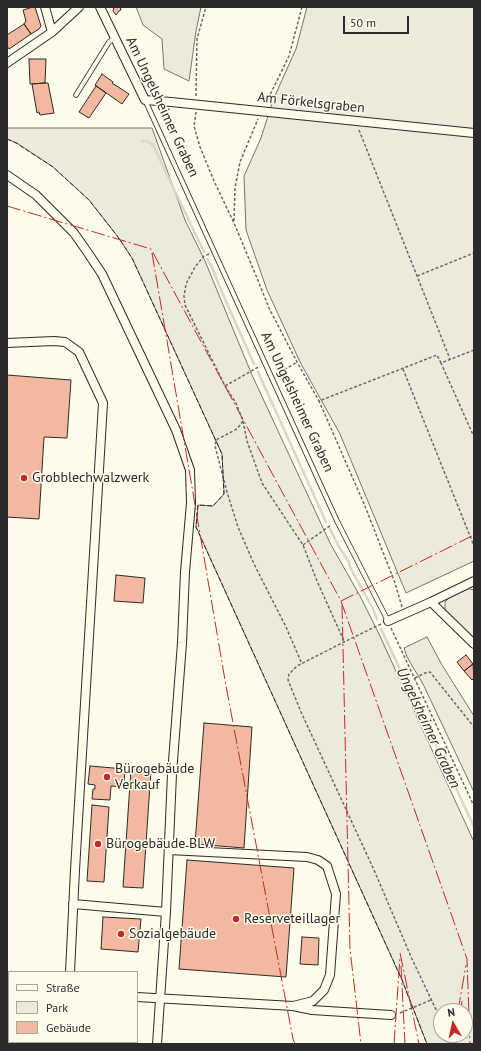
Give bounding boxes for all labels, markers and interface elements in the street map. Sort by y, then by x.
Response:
scale bar [345,8,411,34]
text: 50 m [350,15,376,30]
street label: Am Ungelsheimer Graben [122,34,202,180]
street label: Am Förkelsgraben [256,89,366,117]
street label: Am Ungelsheimer Graben [257,329,337,475]
place label: Grobblechwalzwerk [32,470,149,486]
marker: Grobblechwalzwerk [19,473,29,483]
water label: Ungelsheimer Graben [392,665,464,791]
place label: Bürogebäude Verkauf [115,761,194,794]
marker: Bürogebäude Verkauf [102,772,112,782]
place label: Bürogebäude BLW [106,836,215,852]
marker: Bürogebäude BLW [93,839,103,849]
place label: Reserveteillager [244,911,340,927]
marker: Reserveteillager [231,914,241,924]
place label: Sozialgebäude [129,926,216,942]
marker: Sozialgebäude [116,929,126,939]
legend [8,971,138,1043]
text: Straße [46,980,80,995]
text: Park [46,1000,68,1015]
north arrow [433,1003,473,1043]
text: N [447,1005,456,1020]
text: Gebäude [46,1020,91,1035]

